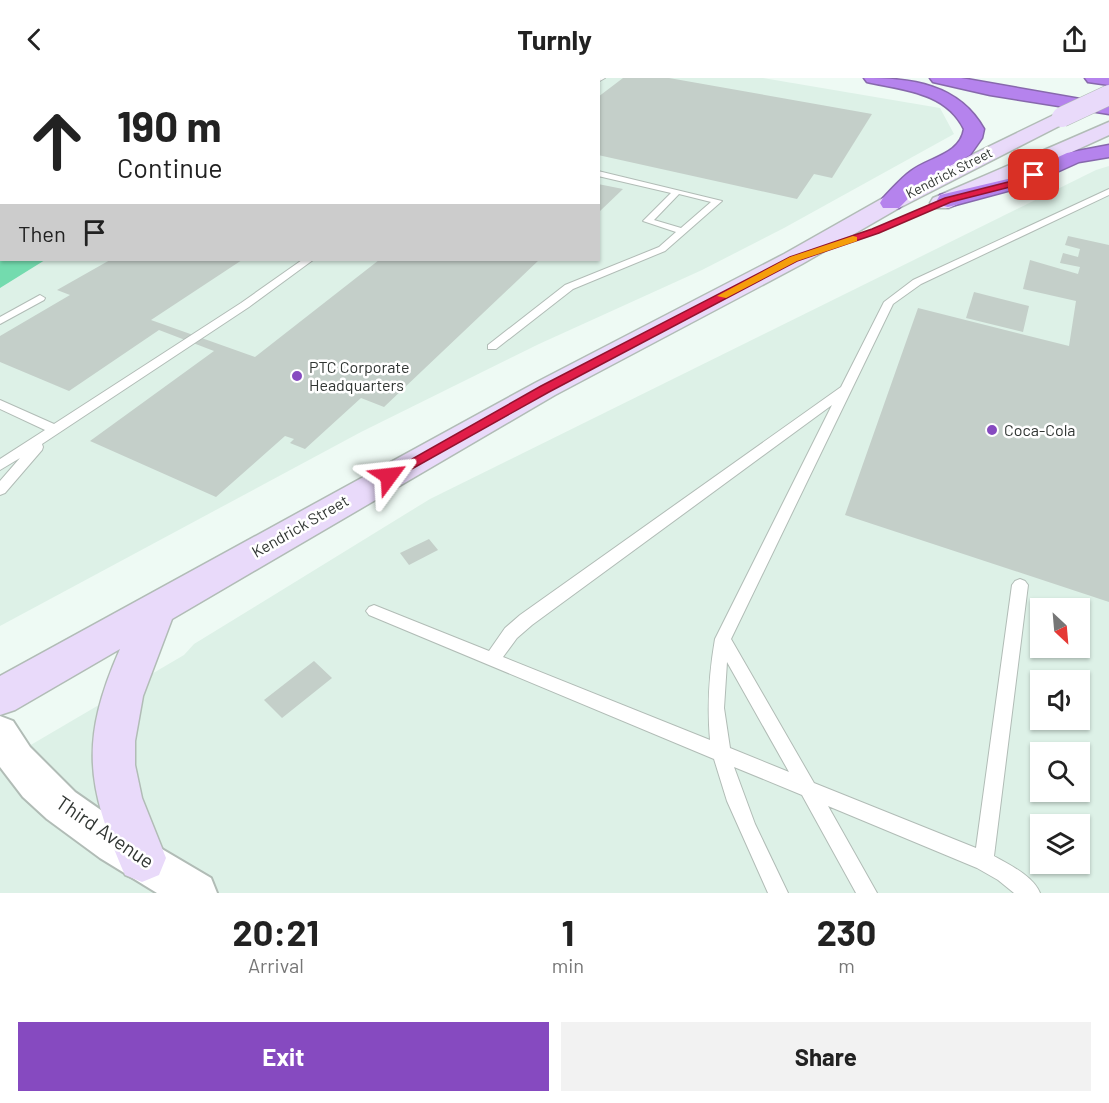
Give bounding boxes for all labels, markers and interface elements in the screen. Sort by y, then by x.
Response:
icon: back [18,23,51,56]
text: Turnly [517,23,592,55]
icon: share [1058,23,1091,56]
text: 190 m [117,100,222,150]
icon: ahead [18,102,96,180]
street label: Kendrick Street [903,143,995,202]
pin [1008,149,1059,200]
text: Continue [117,151,223,183]
icon: arrive [1017,158,1050,191]
icon: arrive [78,216,111,249]
text: Then [18,220,66,246]
place label: PTC Corporate Headquarters [309,357,409,394]
marker: PTC Corporate Headquarters [290,369,304,383]
place label: Coca-Cola [1004,420,1076,439]
marker: Coca-Cola [985,423,999,437]
position arrow [357,444,421,508]
street label: Kendrick Street [248,490,351,561]
north arrow [1030,598,1090,658]
map controls [1030,598,1090,874]
button: sound [1030,670,1090,730]
button: search [1030,742,1090,802]
street label: Third Avenue [52,790,159,873]
button: layers [1030,814,1090,874]
text: 20:21 [233,910,319,953]
text: 1 [562,910,574,953]
text: 230 [817,910,876,953]
text: Arrival [248,953,304,977]
text: min [552,953,584,977]
text: m [838,953,855,977]
button: Exit [18,1022,549,1091]
button: Share [561,1022,1091,1091]

